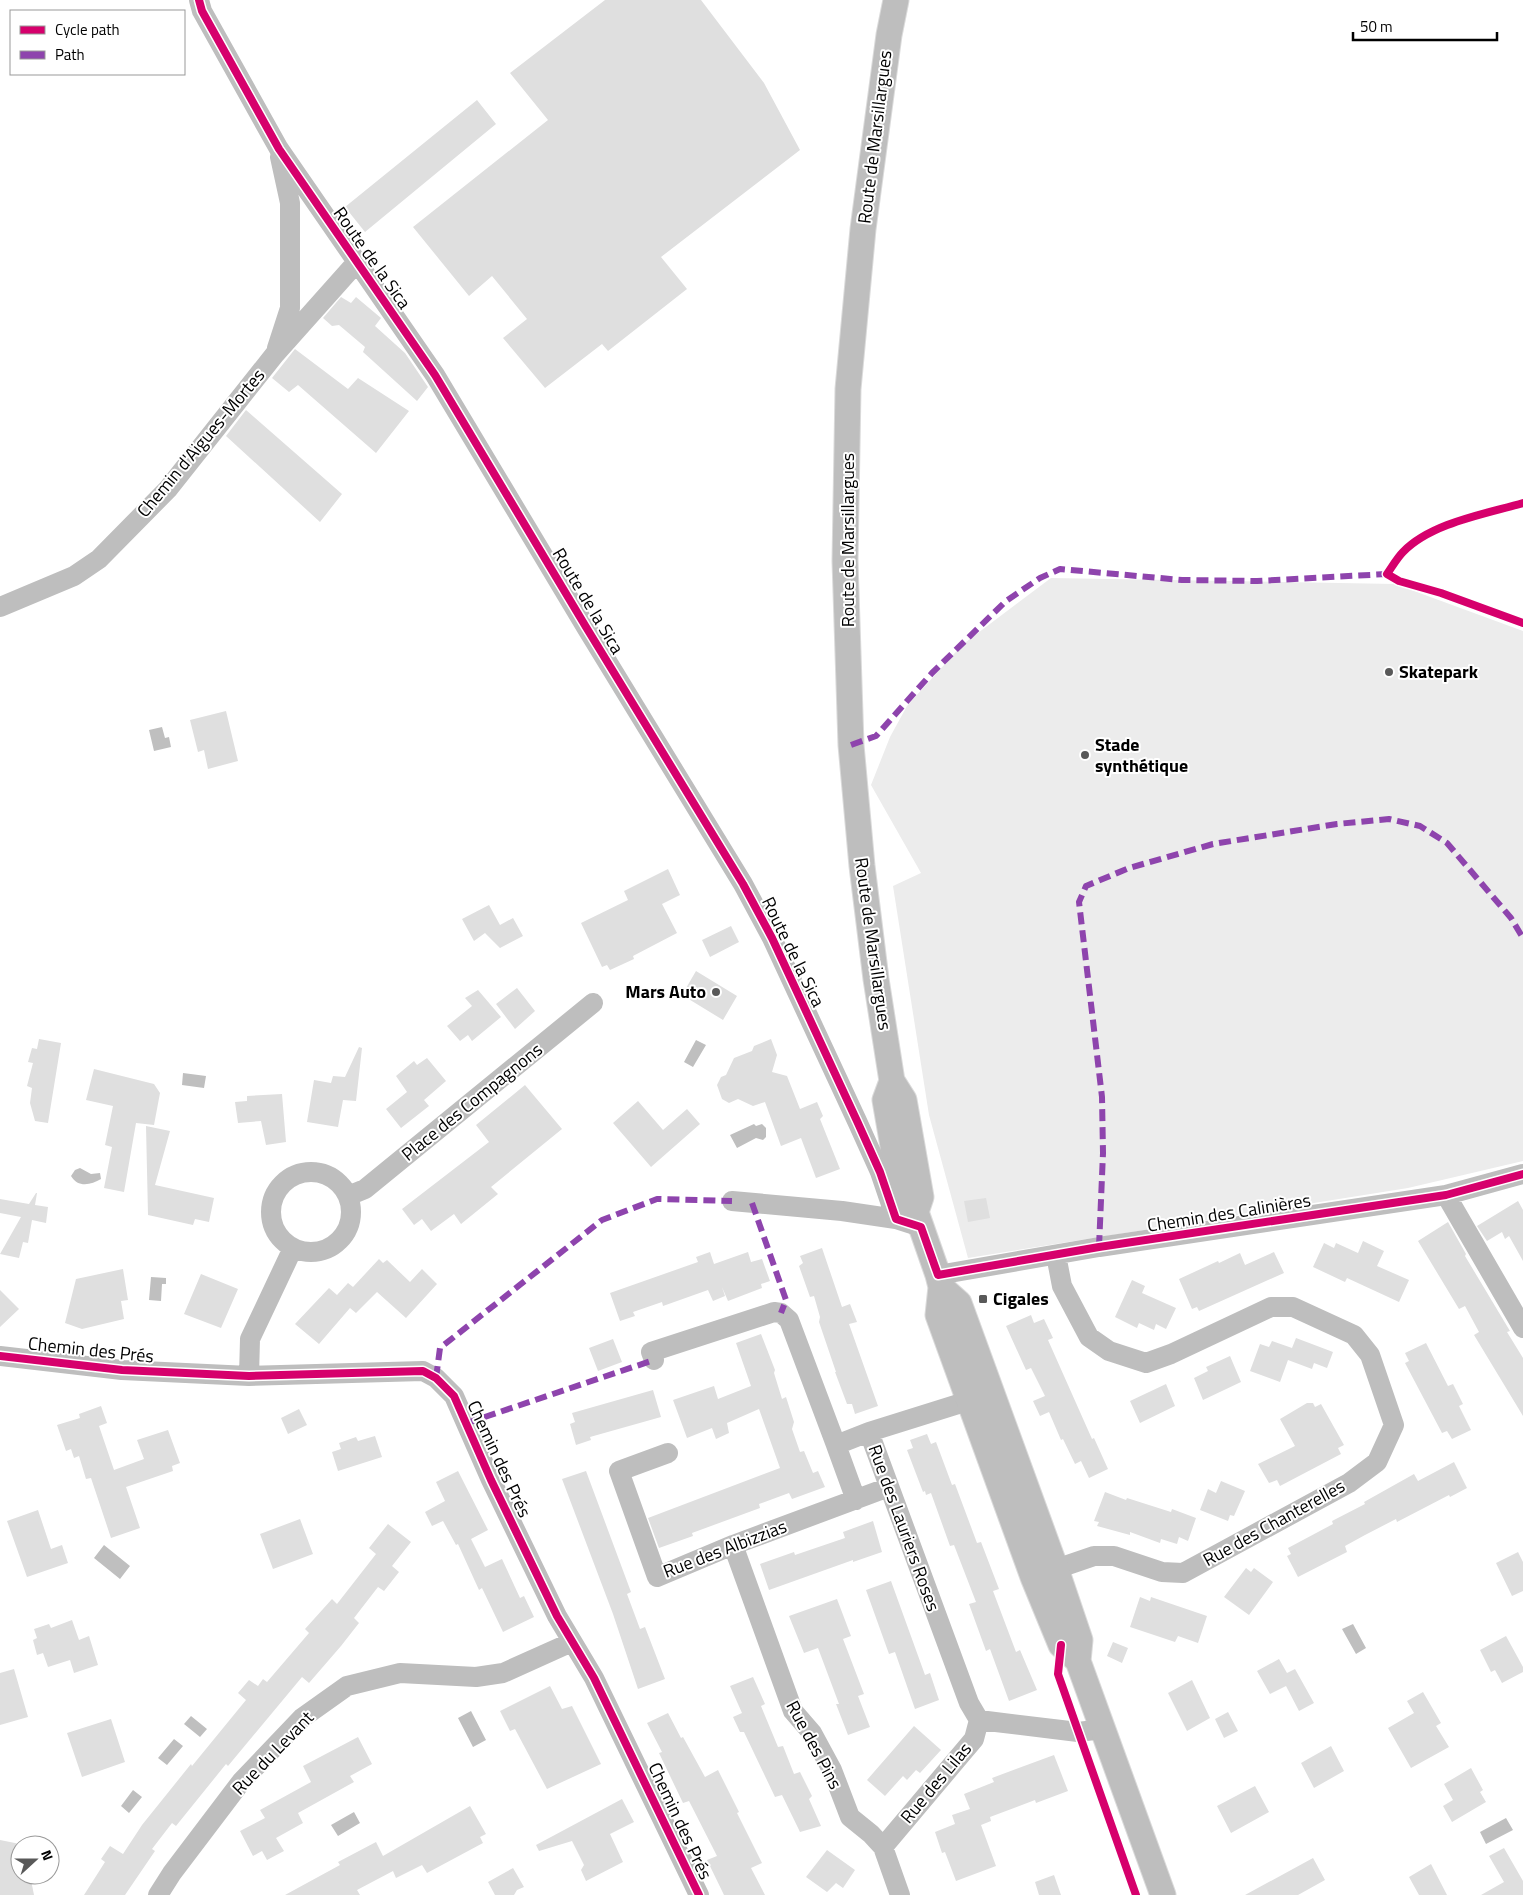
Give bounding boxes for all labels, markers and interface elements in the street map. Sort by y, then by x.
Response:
legend [10,10,185,75]
scale bar [1353,10,1497,42]
text: 50 m [1360,15,1393,38]
text: Cycle path [55,18,120,41]
text: Path [55,43,85,66]
street label: Route de Marsillargues [850,49,899,225]
street label: Route de la Sica [327,201,418,314]
street label: Chemin d'Aigues-Mortes [130,362,271,523]
street label: Route de Marsillargues [834,453,861,627]
street label: Route de la Sica [546,543,631,659]
place label: Skatepark [1399,658,1479,685]
marker: Skatepark [1383,666,1395,678]
place label: Stade synthétique [1095,731,1188,779]
marker: Stade synthétique [1079,749,1091,761]
street label: Route de Marsillargues [848,856,899,1032]
street label: Route de la Sica [755,892,832,1011]
place label: Mars Auto [625,978,706,1005]
marker: Mars Auto [710,986,722,998]
street label: Place des Compagnons [395,1036,548,1167]
street label: Chemin des Calinières [1145,1186,1313,1239]
place label: Cigales [993,1285,1049,1312]
marker: Cigales [977,1293,989,1305]
street label: Chemin des Prés [27,1329,155,1370]
street label: Chemin des Prés [461,1396,538,1522]
street label: Rue des Lauriers Roses [862,1441,947,1615]
street label: Rue des Chanterelles [1198,1472,1350,1573]
street label: Rue des Albizzias [659,1513,791,1585]
street label: Rue des Pins [780,1695,849,1794]
street label: Rue du Levant [226,1704,320,1801]
street label: Rue des Lilas [894,1736,978,1829]
street label: Chemin des Prés [642,1758,719,1884]
north arrow [10,1835,60,1885]
text: N [36,1847,59,1863]

